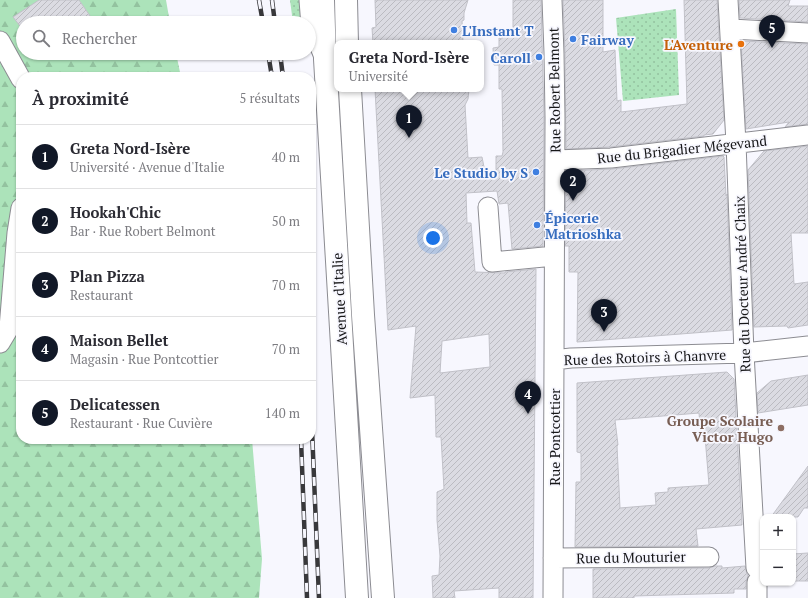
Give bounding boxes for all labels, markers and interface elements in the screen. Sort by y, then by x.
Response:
pin: 5 [759,15,785,48]
search box [16,16,316,60]
place label: L'Instant T [462,21,534,40]
marker: L'Instant T [449,25,459,35]
street label: Rue Robert Belmont [543,26,565,153]
icon: search [30,27,52,49]
text: Rechercher [62,28,137,48]
place label: Fairway [581,30,634,49]
marker: Fairway [568,34,578,44]
place label: L'Aventure [664,35,733,54]
marker: L'Aventure [736,39,746,49]
popup [334,40,484,92]
text: Greta Nord-Isère [349,47,469,67]
place label: Caroll [490,48,531,67]
marker: Caroll [534,52,544,62]
text: Université [349,67,408,85]
text: À proximité [32,87,129,110]
text: 5 résultats [240,89,300,107]
pin: 1 [396,105,422,138]
street label: Rue du Brigadier Mégevand [596,131,768,167]
text: Greta Nord-Isère [70,138,190,158]
text: 1 [41,148,49,166]
text: 40 m [272,148,300,166]
text: Université · Avenue d'Italie [70,158,225,176]
place label: Le Studio by S [434,163,528,182]
marker: Le Studio by S [531,167,541,177]
pin: 2 [560,168,586,201]
street label: Rue du Docteur André Chaix [729,195,755,373]
text: Hookah'Chic [70,202,161,222]
place label: Épicerie Matrioshka [545,208,622,243]
text: 2 [41,212,49,230]
text: 50 m [272,212,300,230]
marker: Épicerie Matrioshka [532,220,542,230]
text: Bar · Rue Robert Belmont [70,222,216,240]
your location [423,228,443,248]
street label: Avenue d'Italie [327,252,351,346]
text: Plan Pizza [70,266,145,286]
text: 3 [41,276,49,294]
text: 70 m [272,276,300,294]
text: Restaurant [70,286,133,304]
pin: 3 [591,299,617,332]
text: Maison Bellet [70,330,168,350]
text: 4 [41,340,49,358]
text: 70 m [272,340,300,358]
street label: Rue des Rotoirs à Chanvre [563,345,727,369]
text: Magasin · Rue Pontcottier [70,350,218,368]
pin: 4 [515,381,541,414]
street label: Rue Pontcottier [545,388,564,486]
text: Delicatessen [70,394,160,414]
text: 5 [41,404,49,422]
text: 140 m [265,404,300,422]
place label: Groupe Scolaire Victor Hugo [667,411,773,446]
text: Restaurant · Rue Cuvière [70,414,212,432]
marker: Groupe Scolaire Victor Hugo [776,423,786,433]
map controls [760,514,796,586]
button: + [760,514,796,550]
street label: Rue du Mouturier [576,547,687,567]
button: − [760,550,796,586]

